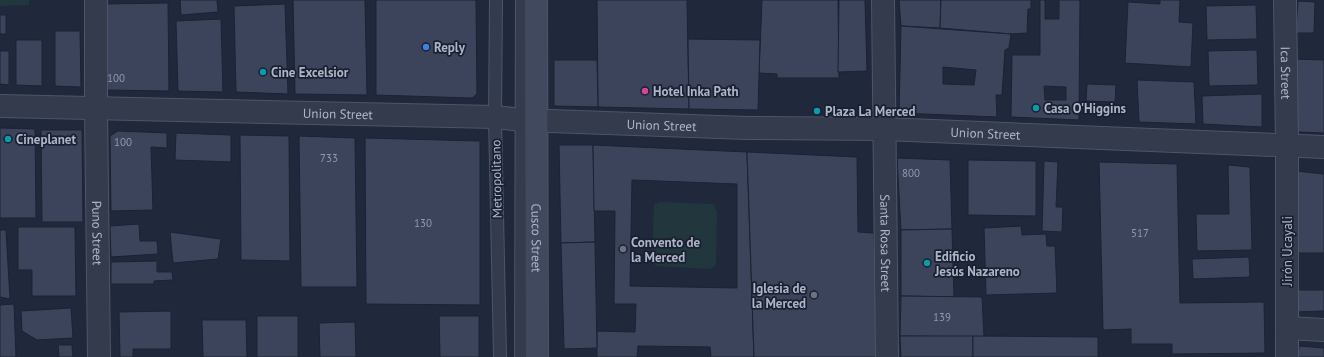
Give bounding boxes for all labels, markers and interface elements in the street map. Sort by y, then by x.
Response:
place label: Reply [434,39,466,56]
marker: Reply [421,42,431,52]
street label: Ica Street [1277,46,1294,100]
place label: Cine Excelsior [271,64,349,81]
marker: Cine Excelsior [258,67,268,77]
house number: 100 [107,71,125,85]
place label: Hotel Inka Path [653,83,739,100]
marker: Hotel Inka Path [640,86,650,96]
place label: Casa O'Higgins [1044,100,1127,117]
place label: Plaza La Merced [825,103,915,120]
marker: Casa O'Higgins [1031,103,1041,113]
street label: Union Street [303,105,374,123]
marker: Plaza La Merced [812,106,822,116]
street label: Union Street [626,116,697,135]
street label: Union Street [950,124,1021,144]
place label: Cineplanet [16,131,76,148]
marker: Cineplanet [3,134,13,144]
house number: 100 [114,135,132,149]
street label: Metropolitano [487,139,506,219]
house number: 733 [320,151,338,165]
house number: 800 [902,166,920,180]
street label: Santa Rosa Street [876,194,894,292]
street label: Puno Street [88,201,106,266]
street label: Cusco Street [528,203,545,273]
house number: 130 [414,216,432,230]
street label: Jirón Ucayali [1279,216,1296,287]
house number: 517 [1131,226,1149,240]
place label: Convento de la Merced [631,234,700,266]
marker: Convento de la Merced [618,244,628,254]
place label: Edificio Jesús Nazareno [934,248,1020,280]
marker: Edificio Jesús Nazareno [922,258,932,268]
place label: Iglesia de la Merced [752,280,806,312]
marker: Iglesia de la Merced [809,290,819,300]
house number: 139 [933,310,951,324]

